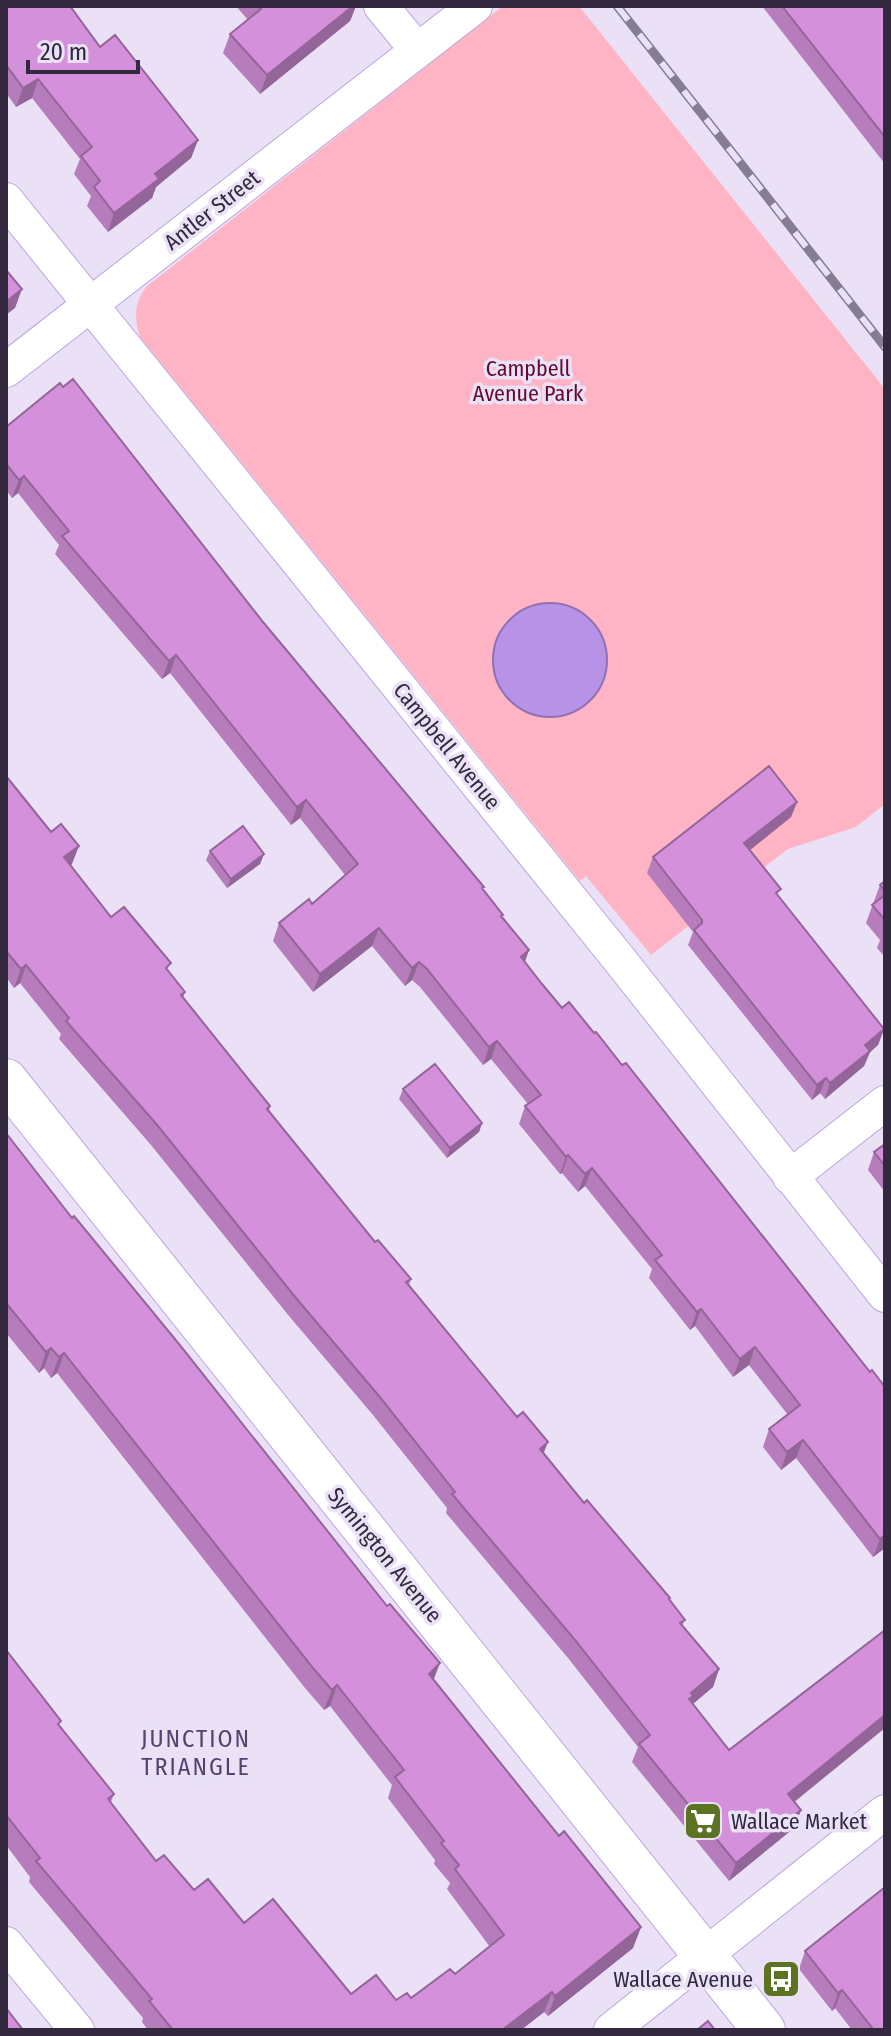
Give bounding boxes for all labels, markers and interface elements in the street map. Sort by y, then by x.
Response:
scale bar [28,24,138,74]
text: 20 m [40,38,87,66]
street label: Antler Street [159,164,266,256]
park label: Campbell Avenue Park [473,355,584,407]
street label: Campbell Avenue [387,677,507,815]
street label: Symington Avenue [322,1482,448,1628]
district label: JUNCTION TRIANGLE [141,1725,251,1781]
supermarket icon: Wallace Market [682,1800,724,1842]
place label: Wallace Market [731,1808,868,1835]
bus stop icon: Wallace Avenue [760,1958,802,2000]
place label: Wallace Avenue [613,1966,753,1993]

